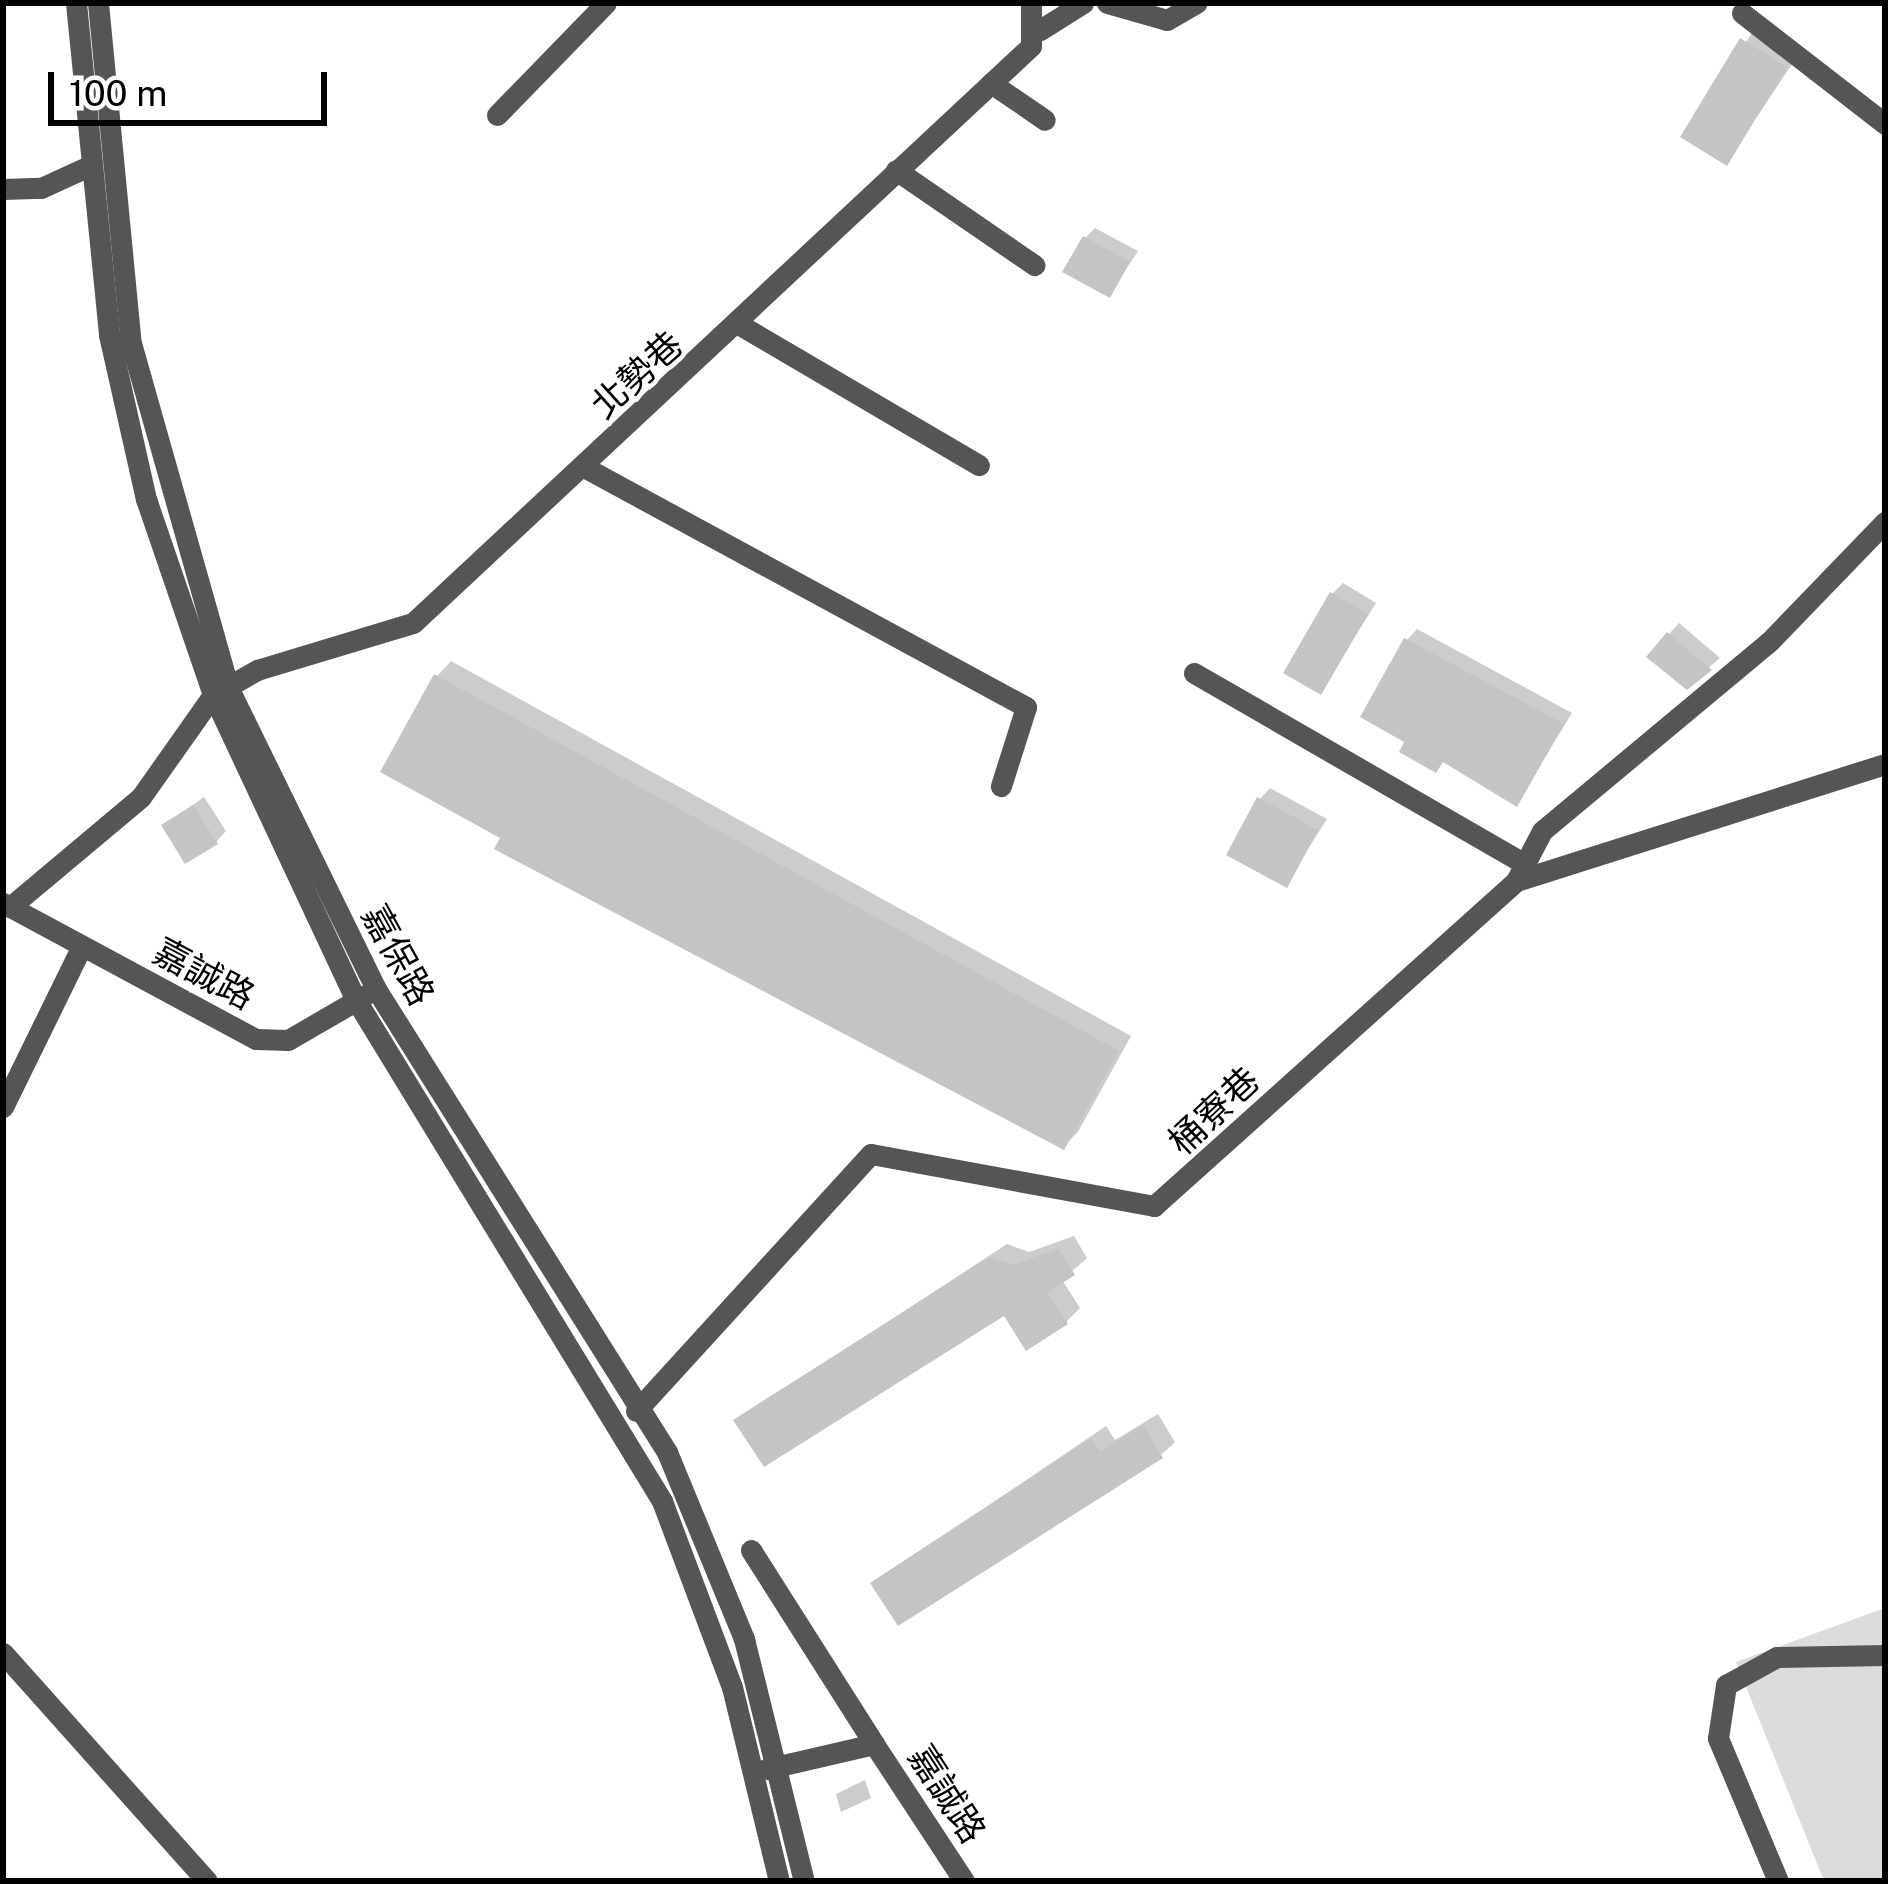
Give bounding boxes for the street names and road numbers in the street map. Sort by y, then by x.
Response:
street label: 北勢巷 [582,323,692,427]
street label: 嘉保路 [353,897,443,1013]
street label: 嘉誠路 [146,930,262,1018]
street label: 桶寮巷 [1160,1058,1268,1164]
street label: 嘉誠路 [899,1737,995,1851]

